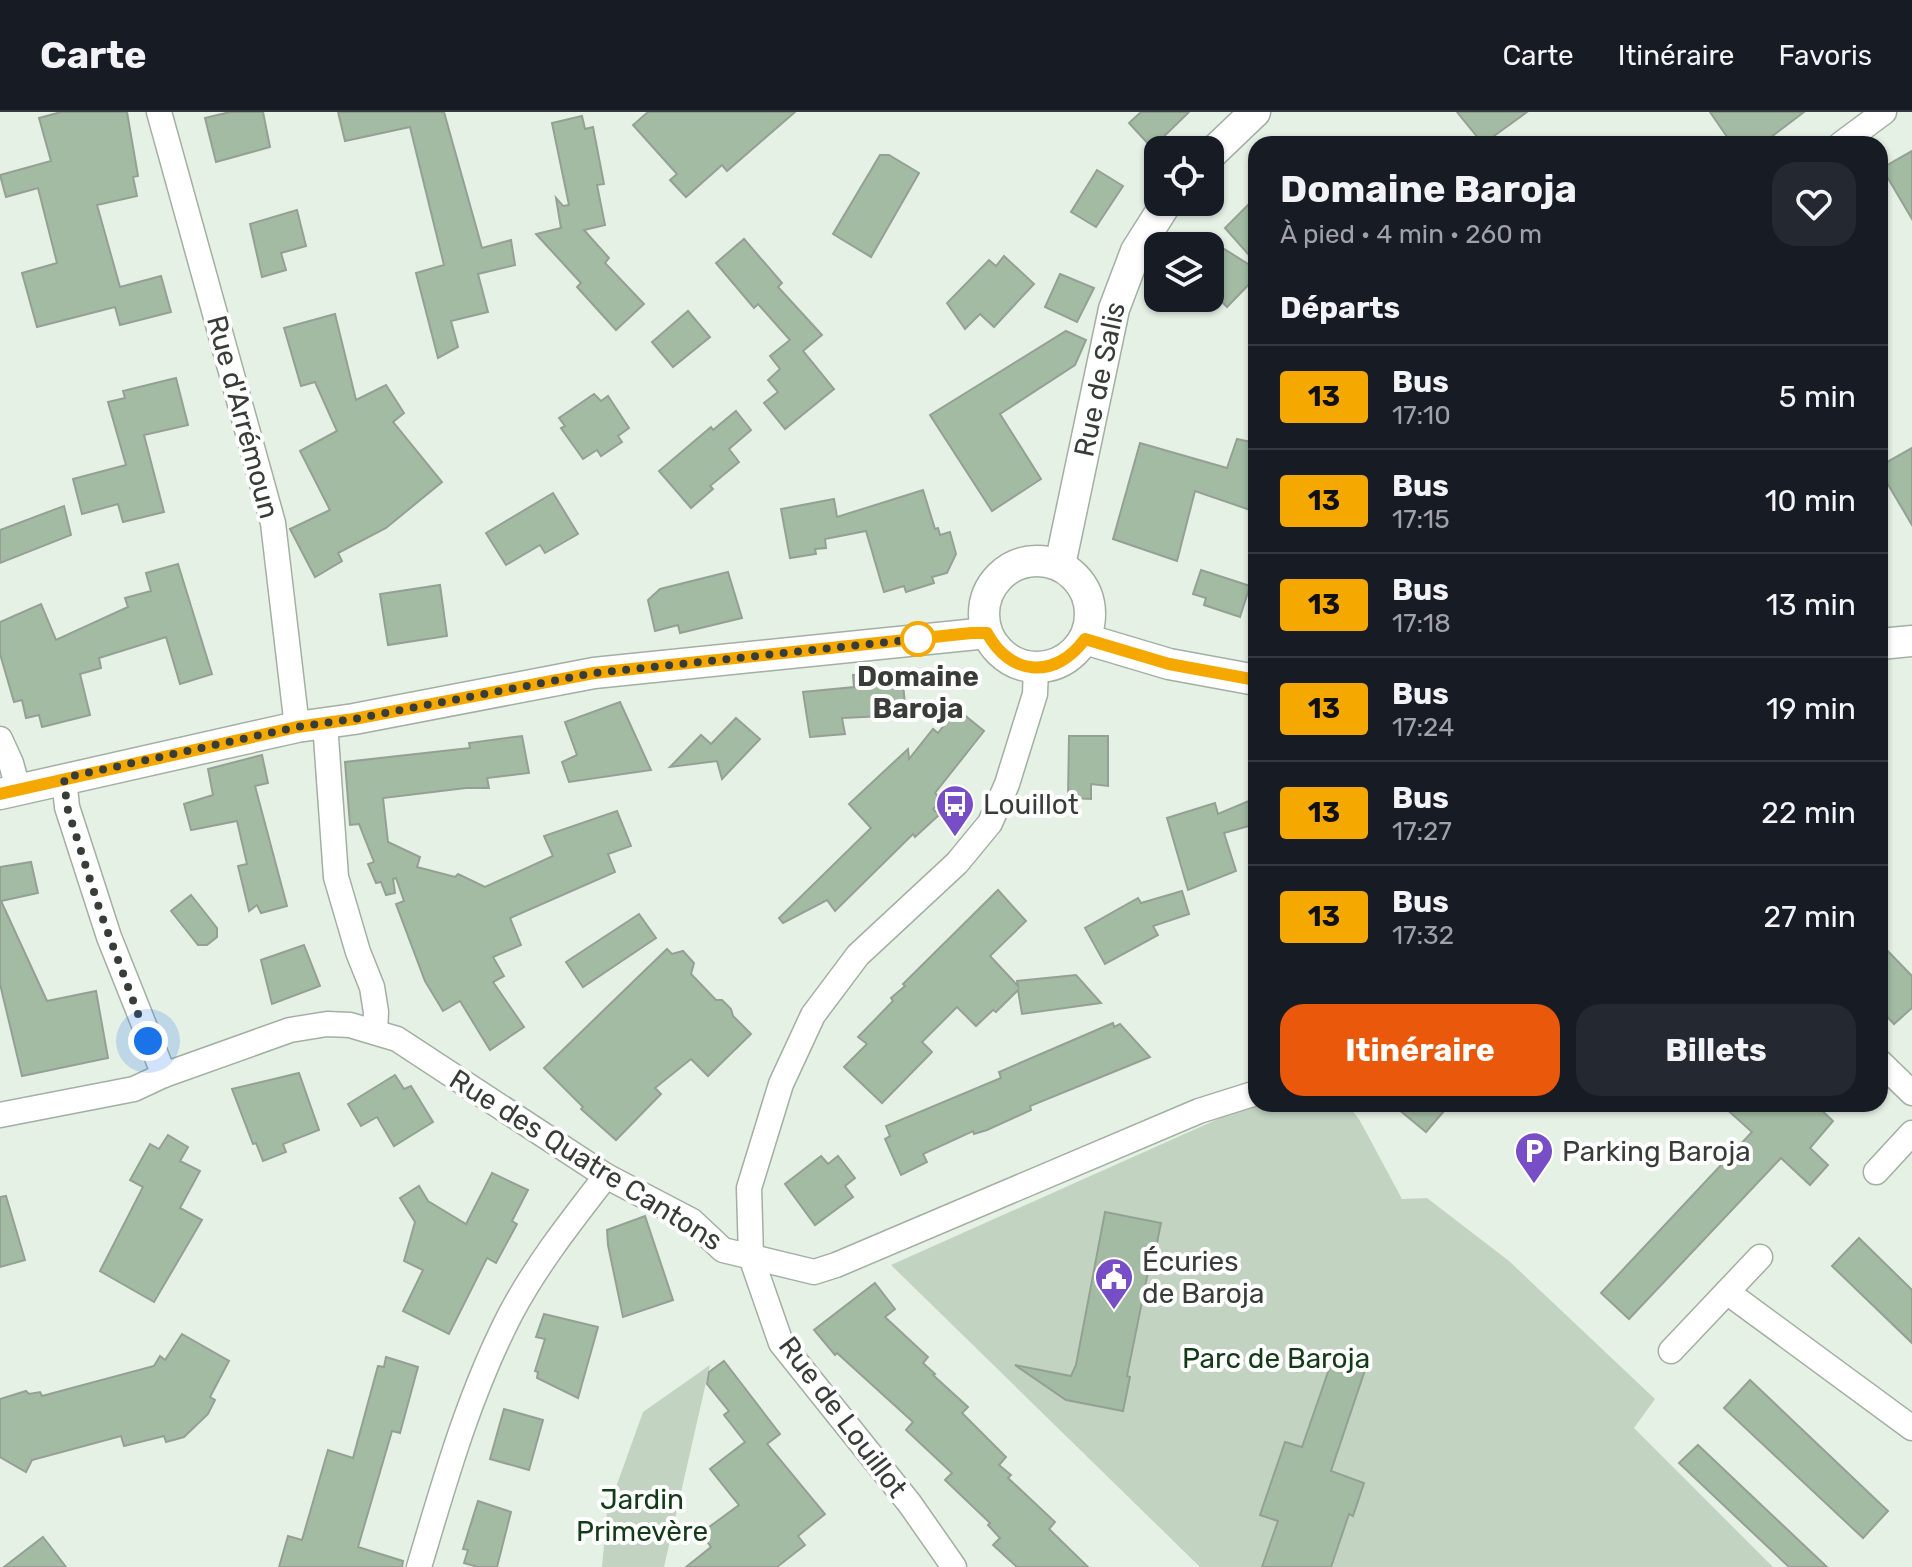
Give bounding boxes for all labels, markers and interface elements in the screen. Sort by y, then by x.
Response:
text: Carte [40,32,147,78]
text: Carte [1502,39,1574,72]
text: Itinéraire [1618,39,1735,72]
text: Favoris [1779,39,1872,72]
map controls [1144,136,1224,312]
button: locate [1144,136,1224,216]
button: heart [1772,162,1856,246]
text: Domaine Baroja [1280,166,1577,212]
text: À pied · 4 min · 260 m [1280,219,1542,250]
button: layers [1144,232,1224,312]
text: Départs [1280,290,1400,326]
street label: Rue de Salis [1067,296,1132,460]
street label: Rue d'Arrémoun [200,312,286,522]
text: Bus [1392,364,1449,400]
text: 5 min [1779,379,1856,415]
text: 13 [1308,380,1340,413]
text: 17:10 [1392,400,1451,431]
text: Bus [1392,468,1449,504]
text: 10 min [1765,483,1856,519]
text: 13 [1308,484,1340,517]
text: 17:15 [1392,504,1450,535]
text: Bus [1392,572,1449,608]
text: 13 min [1766,587,1856,623]
text: 13 [1308,588,1340,621]
text: 17:18 [1392,608,1451,639]
marker: Domaine Baroja [901,622,935,656]
place label: Domaine Baroja [857,660,979,725]
text: Bus [1392,676,1449,712]
text: 19 min [1766,691,1856,727]
text: 13 [1308,692,1340,725]
text: 17:24 [1392,712,1454,743]
text: Bus [1392,780,1449,816]
bus stop icon: Louillot [934,783,976,838]
place label: Louillot [983,788,1079,821]
text: 22 min [1761,795,1856,831]
text: 13 [1308,796,1340,829]
text: 17:27 [1392,816,1452,847]
text: Bus [1392,884,1449,920]
text: 27 min [1764,899,1856,935]
text: 13 [1308,900,1340,933]
text: 17:32 [1392,920,1454,951]
button: Itinéraire [1280,1004,1560,1096]
button: Billets [1576,1004,1856,1096]
your location [128,1021,168,1061]
street label: Rue des Quatre Cantons [444,1062,728,1258]
parking icon: Parking Baroja [1513,1130,1555,1185]
place label: Parking Baroja [1562,1135,1751,1168]
place label: Écuries de Baroja [1142,1245,1264,1310]
public building icon: Écuries de Baroja [1093,1256,1135,1311]
street label: Rue de Louillot [772,1330,914,1504]
park label: Parc de Baroja [1182,1342,1370,1375]
park label: Jardin Primevère [576,1483,708,1548]

